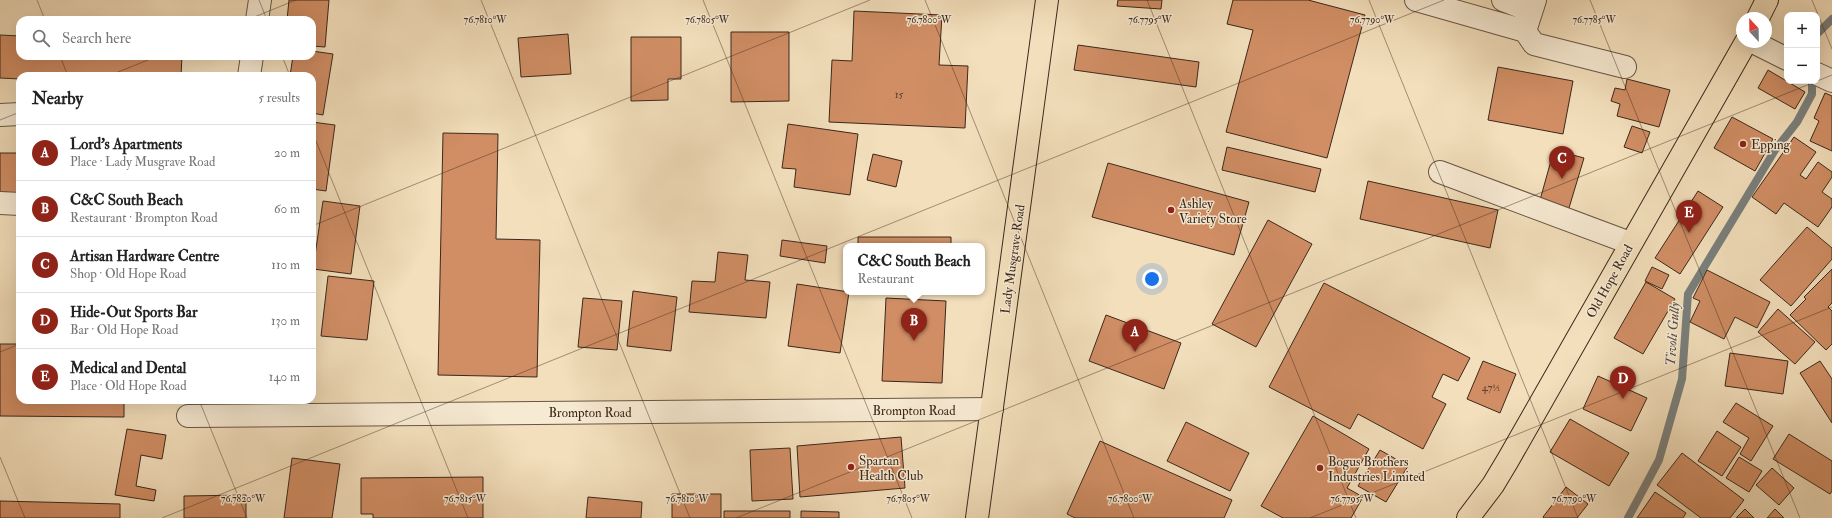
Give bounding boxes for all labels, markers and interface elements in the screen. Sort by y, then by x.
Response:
north arrow [1736,12,1772,48]
map controls [1784,12,1820,84]
button: + [1784,12,1820,48]
text: 76.7810°W [464,14,507,26]
text: 76.7805°W [685,14,730,26]
text: 76.7800°W [907,14,952,26]
text: 76.7795°W [1128,14,1173,26]
text: 76.7790°W [1350,14,1395,26]
text: 76.7785°W [1572,14,1616,26]
search box [16,16,316,60]
icon: search [30,27,52,49]
text: Search here [62,29,131,48]
button: − [1784,48,1820,84]
text: Nearby [32,88,83,109]
house number: 15 [895,88,904,101]
text: 5 results [258,90,300,106]
text: Lord's Apartments [70,135,182,154]
place label: Epping [1751,137,1791,154]
marker: Epping [1738,139,1748,149]
text: A [41,145,49,161]
text: 20 m [274,145,300,161]
pin: C [1549,146,1575,179]
text: Place · Lady Musgrave Road [70,154,215,170]
text: C&C South Beach [70,191,183,210]
place label: Ashley Variety Store [1178,196,1247,228]
pin: E [1676,200,1702,233]
text: B [41,201,49,217]
text: 60 m [274,201,300,217]
street label: Lady Musgrave Road [997,203,1030,315]
marker: Ashley Variety Store [1166,205,1176,215]
text: Restaurant · Brompton Road [70,210,218,226]
street label: Old Hope Road [1583,241,1638,322]
popup [843,243,985,295]
text: Artisan Hardware Centre [70,247,219,266]
text: C&C South Beach [857,252,971,271]
text: C [40,257,50,273]
text: 110 m [271,257,300,273]
text: Shop · Old Hope Road [70,266,186,282]
your location [1142,269,1162,289]
text: Restaurant [857,271,914,287]
water label: Tivoli Gully [1662,301,1683,366]
text: Hide-Out Sports Bar [70,303,198,322]
pin: B [901,308,927,341]
text: D [40,313,50,329]
text: 130 m [271,313,300,329]
pin: A [1122,319,1148,352]
text: Bar · Old Hope Road [70,322,178,338]
text: Medical and Dental [70,359,186,378]
pin: D [1610,366,1636,399]
text: E [40,369,50,385]
text: 140 m [269,369,300,385]
text: Place · Old Hope Road [70,378,187,394]
house number: 47½ [1482,381,1501,394]
street label: Brompton Road [872,403,956,420]
street label: Brompton Road [548,405,632,422]
place label: Spartan Health Club [859,453,923,484]
place label: Bogus Brothers Industries Limited [1328,454,1426,485]
marker: Spartan Health Club [846,462,856,472]
marker: Bogus Brothers Industries Limited [1315,463,1325,473]
text: 76.7820°W [221,493,266,505]
text: 76.7815°W [444,493,487,505]
text: 76.7810°W [666,493,709,505]
text: 76.7805°W [886,493,931,505]
text: 76.7800°W [1108,493,1153,505]
text: 76.7795°W [1330,493,1375,505]
text: 76.7790°W [1552,493,1597,505]

